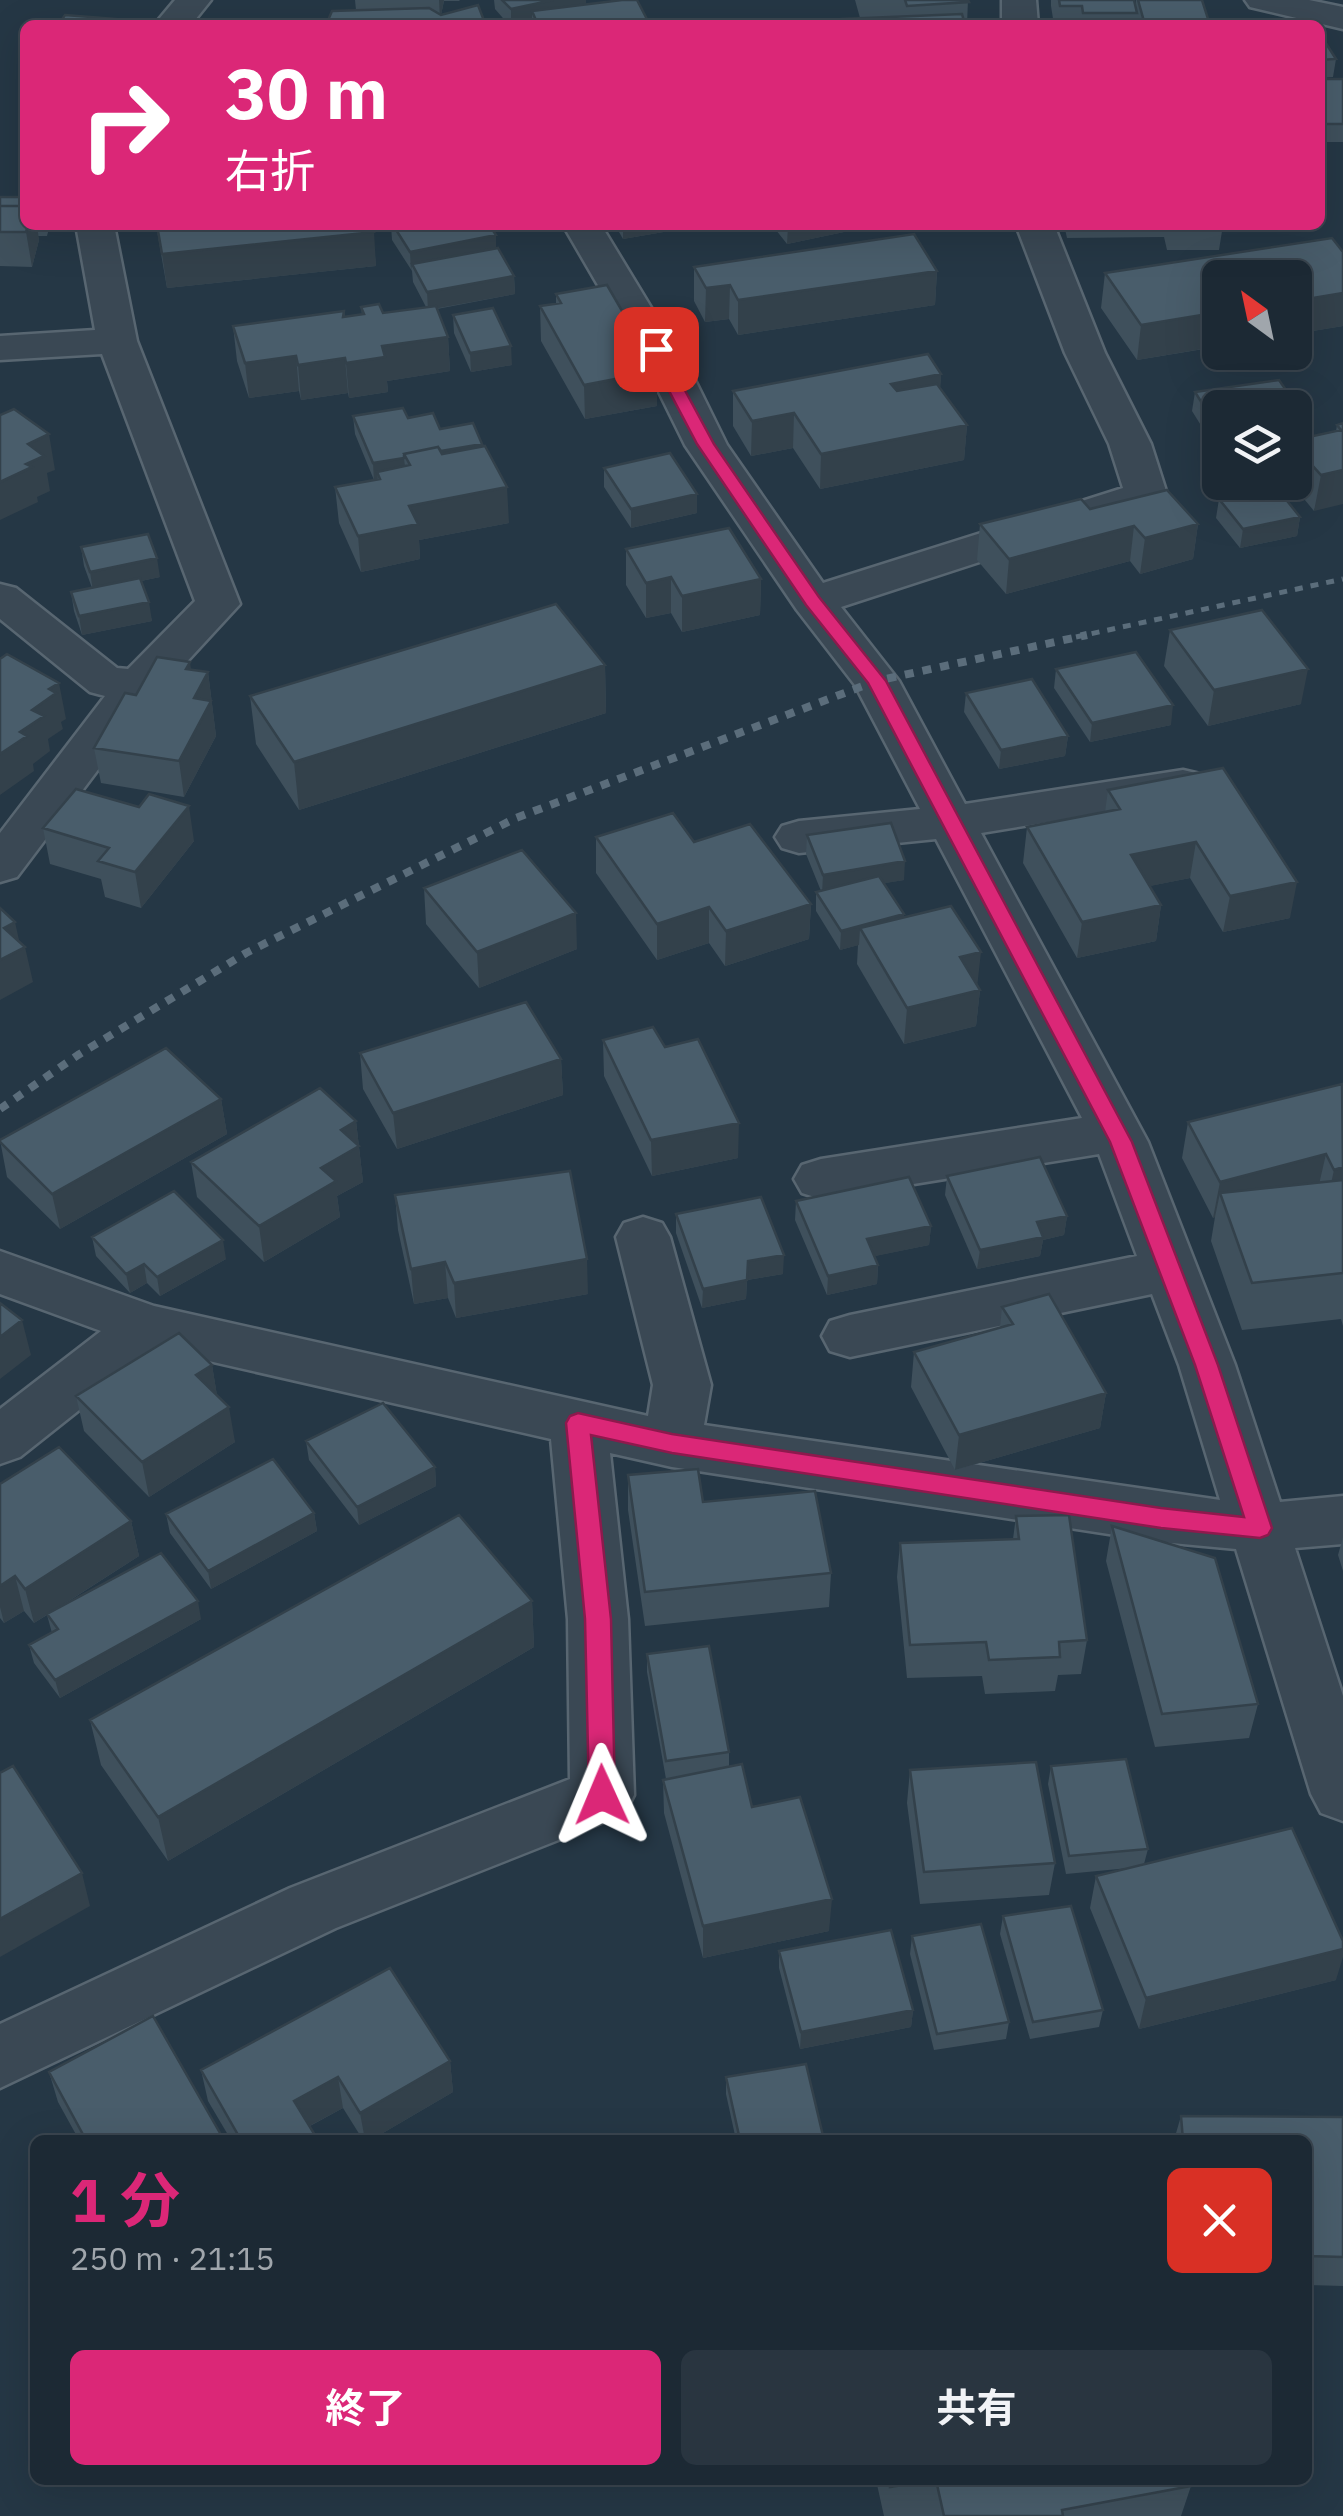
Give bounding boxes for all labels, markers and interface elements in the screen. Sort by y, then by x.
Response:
text: 30 m [225,47,388,138]
icon: right [60,60,190,190]
text: 右折 [225,141,315,199]
north arrow [1202,260,1312,370]
map controls [1202,260,1312,500]
pin [614,307,699,392]
icon: arrive [629,322,684,377]
button: layers [1202,390,1312,500]
position arrow [550,1743,654,1847]
text: 1 分 [70,2160,180,2239]
button: close [1167,2168,1272,2273]
text: 250 m · 21:15 [70,2237,275,2279]
button: 終了 [70,2350,661,2465]
button: 共有 [681,2350,1272,2465]

